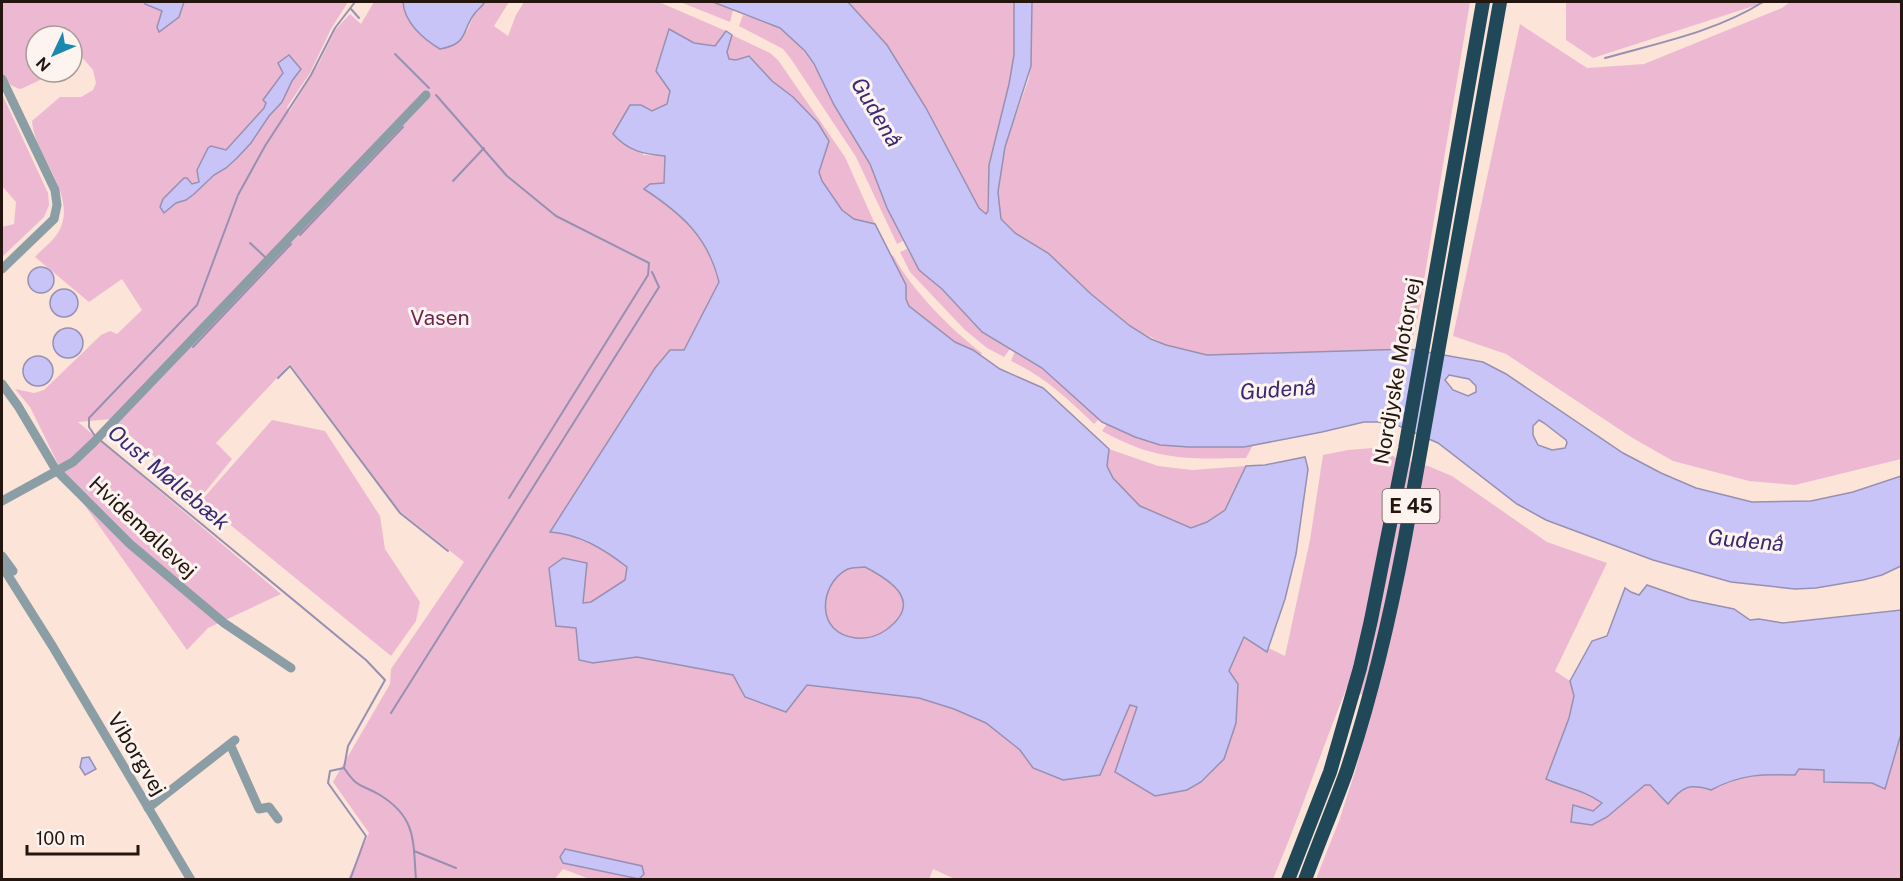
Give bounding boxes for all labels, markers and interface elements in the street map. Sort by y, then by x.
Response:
north arrow [24,24,84,84]
text: N [32,53,55,75]
water label: Gudenå [846,72,908,152]
street label: Nordjyske Motorvej [1368,276,1426,466]
park label: Vasen [410,305,470,330]
water label: Gudenå [1239,373,1317,405]
water label: Oust Møllebæk [103,419,235,535]
street label: Hvidemøllevej [84,471,202,583]
road number: E 45 [1382,489,1440,523]
water label: Gudenå [1707,524,1785,556]
street label: Viborgvej [102,708,172,800]
scale bar [27,818,138,856]
text: 100 m [36,828,85,849]

